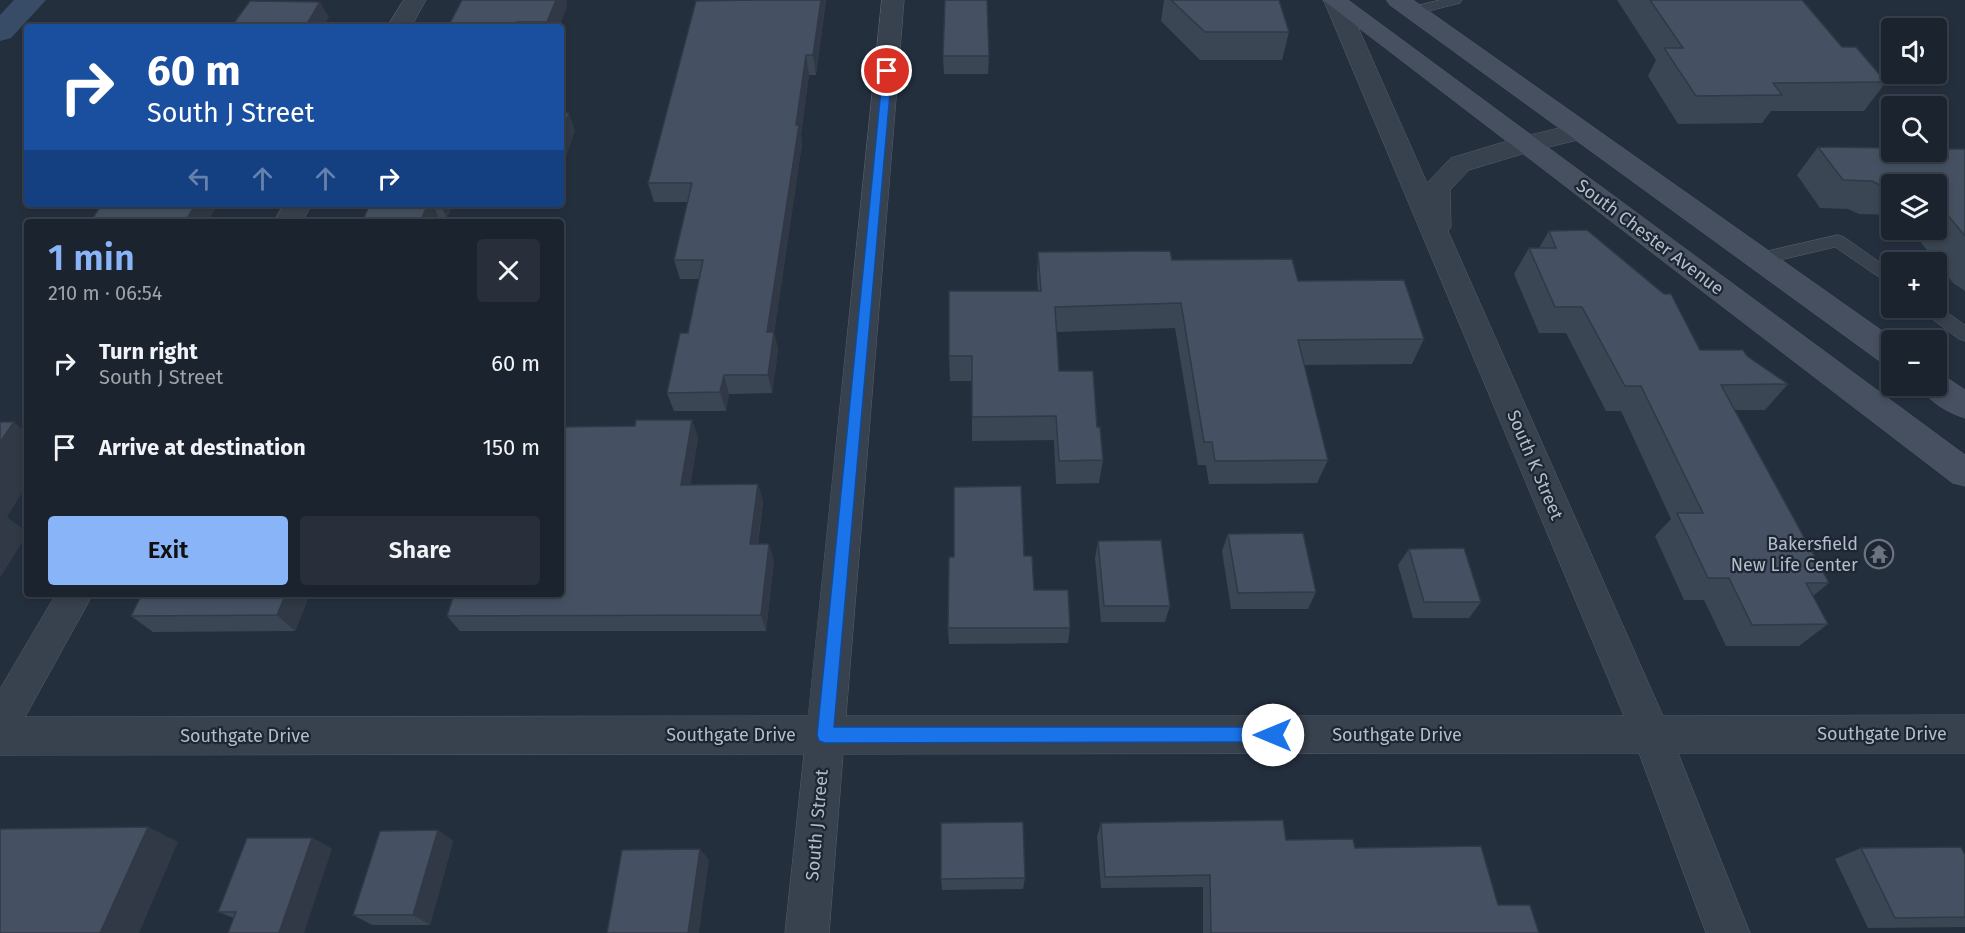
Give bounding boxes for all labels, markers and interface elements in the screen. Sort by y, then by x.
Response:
map controls [1881,18,1947,396]
button: sound [1881,18,1947,84]
pin [861,45,912,96]
text: 60 m [147,46,241,96]
icon: right [48,48,126,126]
icon: arrive [870,54,903,87]
button: search [1881,96,1947,162]
text: South J Street [147,97,315,129]
icon: left [183,162,216,195]
icon: ahead [246,162,279,195]
icon: ahead [309,162,342,195]
icon: right [372,162,405,195]
street label: South Chester Avenue [1572,174,1728,300]
button: layers [1881,174,1947,240]
text: 1 min [48,236,135,280]
button: close [477,239,540,302]
button: + [1881,252,1947,318]
text: 210 m · 06:54 [48,281,162,305]
button: − [1881,330,1947,396]
text: Turn right [99,338,198,365]
icon: right [48,347,81,380]
text: 60 m [491,350,540,377]
text: South J Street [99,365,223,389]
street label: South K Street [1502,407,1568,524]
icon: arrive [48,431,81,464]
text: Arrive at destination [99,434,306,461]
text: 150 m [482,434,540,461]
button: Exit [48,516,288,585]
button: Share [300,516,540,585]
place label: Bakersfield New Life Center [1731,533,1858,576]
temple icon: Bakersfield New Life Center [1863,538,1895,570]
position arrow [1241,703,1305,767]
street label: Southgate Drive [1817,723,1947,745]
street label: Southgate Drive [666,724,796,746]
street label: Southgate Drive [1332,724,1462,746]
street label: Southgate Drive [180,725,310,747]
street label: South J Street [801,768,833,882]

